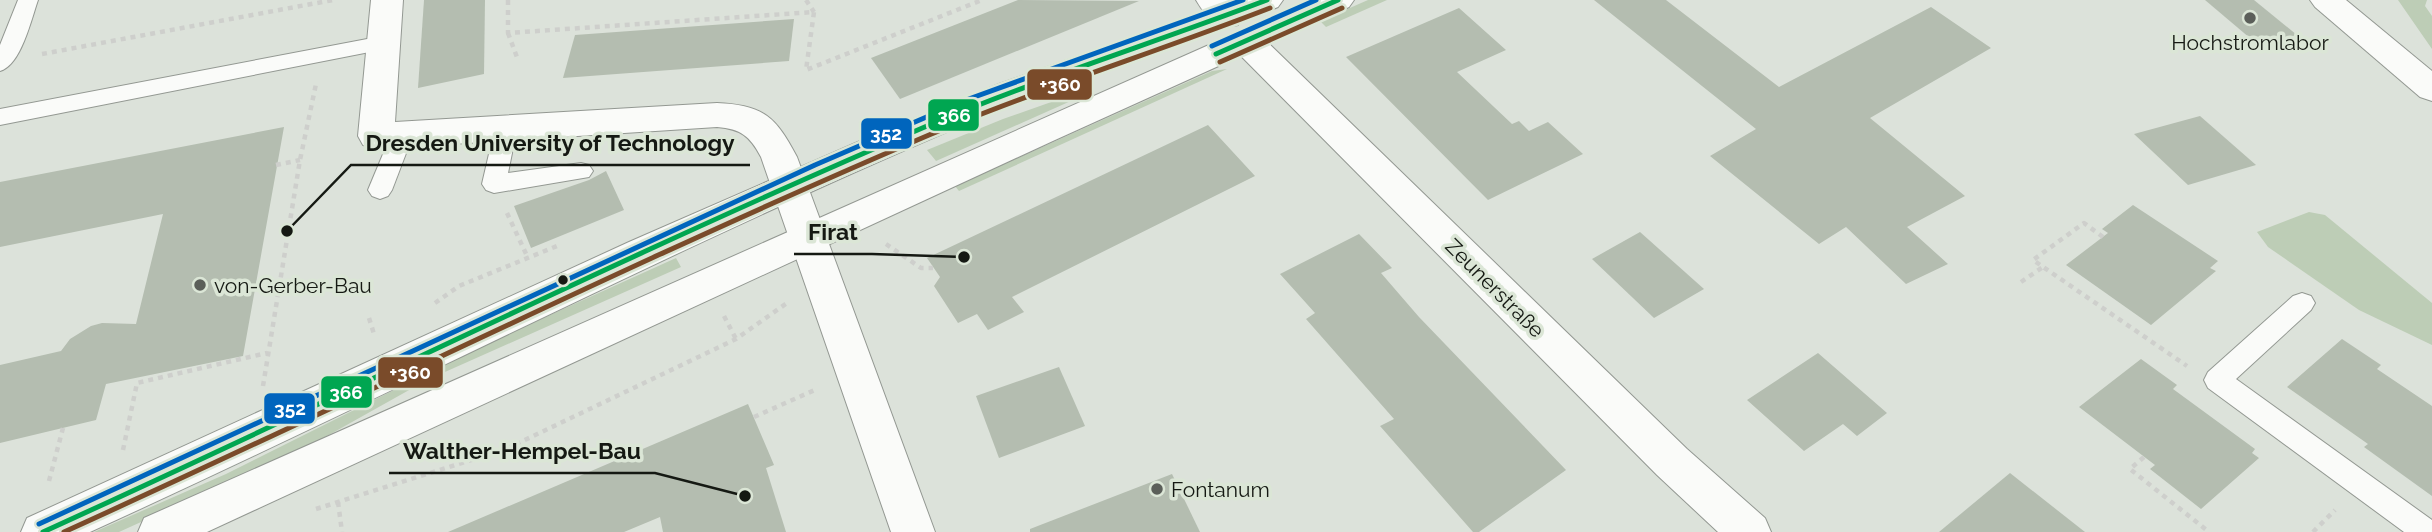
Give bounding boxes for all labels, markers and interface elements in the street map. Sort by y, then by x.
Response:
marker: Hochstromlabor [2242,10,2258,26]
place label: Hochstromlabor [2171,30,2329,55]
line badge: +360 [1026,68,1093,101]
text: +360 [1039,73,1081,95]
line badge: 366 [927,98,980,132]
text: 366 [937,104,971,126]
line badge: 352 [860,117,913,150]
callout: Dresden University of Technology [351,121,750,165]
text: 352 [870,122,902,144]
text: Dresden University of Technology [365,129,735,156]
callout: Firat [794,210,872,254]
text: Firat [808,218,858,245]
street label: Zeunerstraße [1440,233,1550,343]
place label: von-Gerber-Bau [214,273,372,298]
unlabelled marker [556,273,570,287]
marker: von-Gerber-Bau [192,277,208,293]
line badge: +360 [377,356,444,389]
text: +360 [389,361,431,383]
line badge: 366 [320,375,373,409]
text: 366 [329,381,363,403]
line badge: 352 [263,392,316,425]
text: 352 [274,397,306,419]
callout: Walther-Hempel-Bau [389,429,655,473]
text: Walther-Hempel-Bau [403,437,641,464]
place label: Fontanum [1171,477,1270,502]
marker: Fontanum [1149,481,1165,497]

